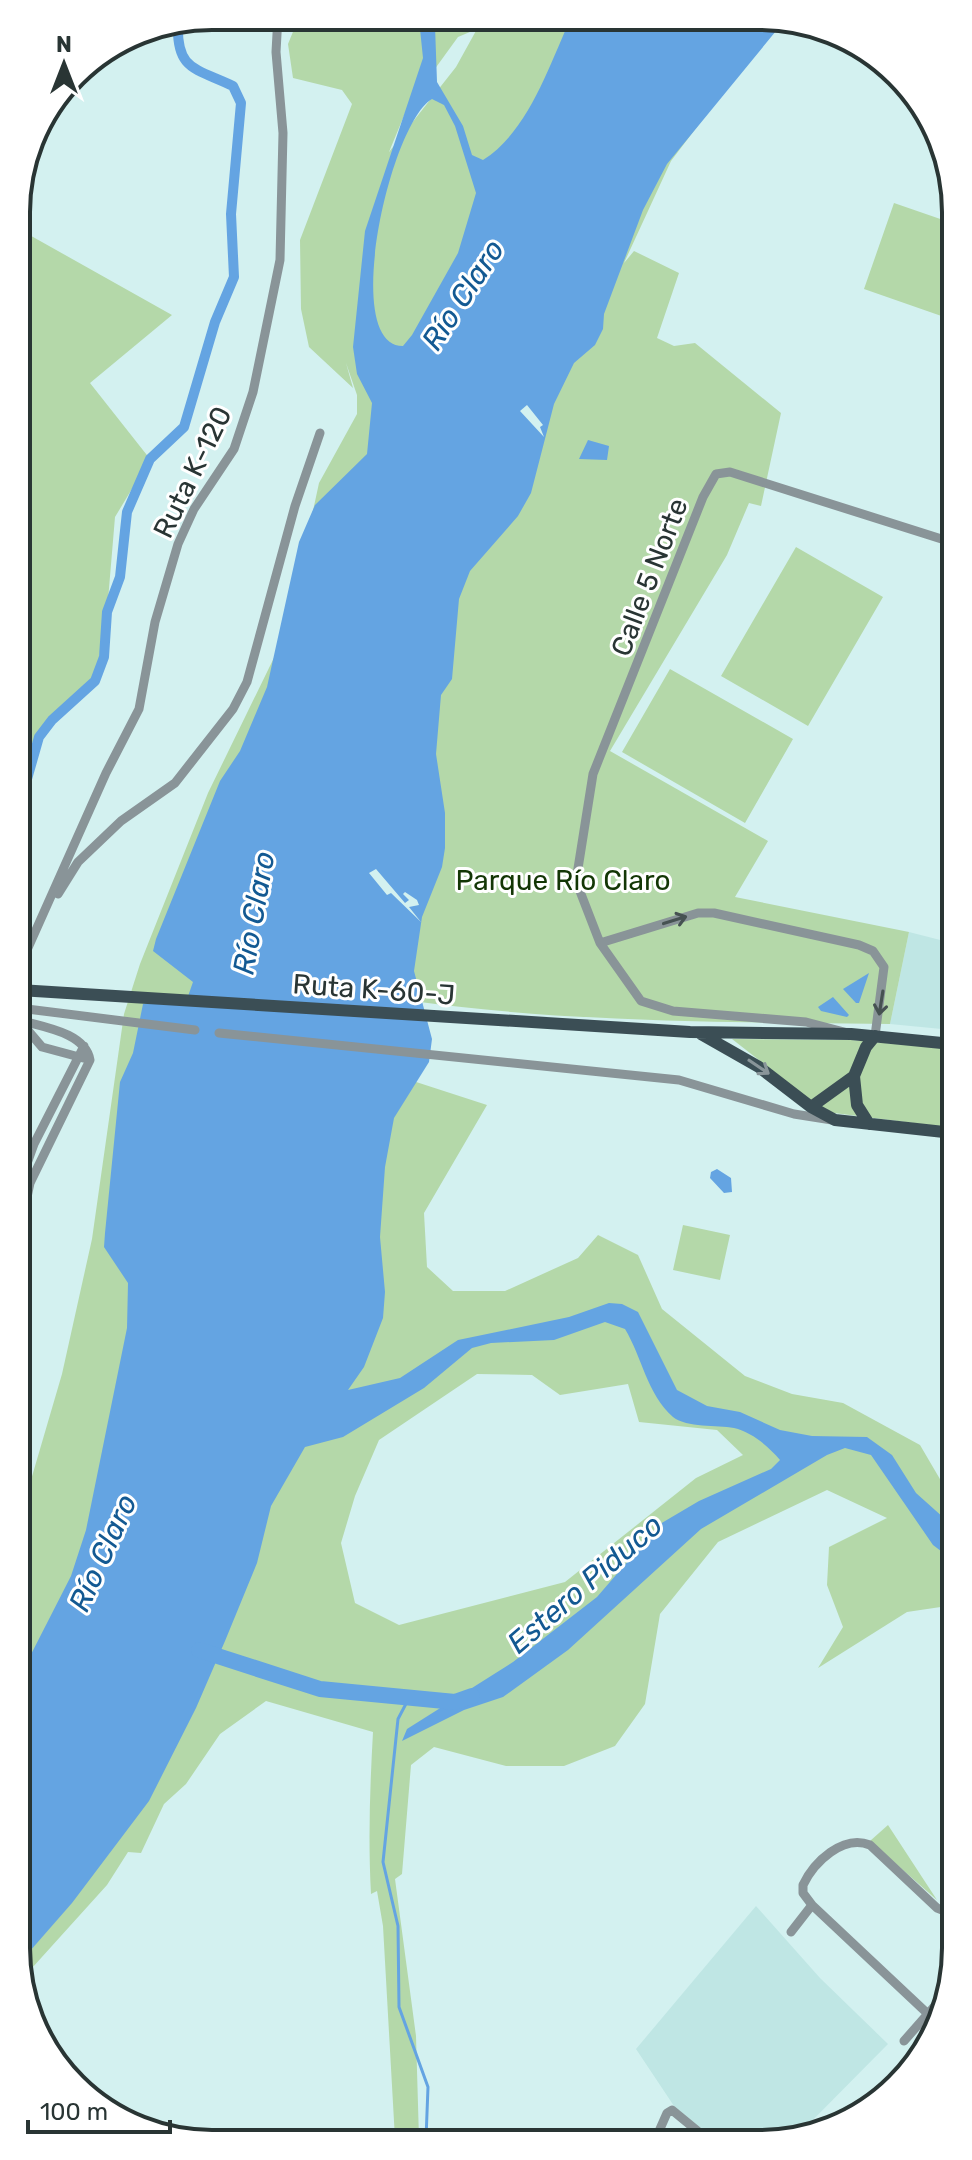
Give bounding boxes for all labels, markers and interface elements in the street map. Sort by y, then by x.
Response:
north arrow [24,24,104,104]
text: N [56,31,72,58]
water label: Río Claro [414,233,512,357]
street label: Ruta K-120 [146,401,238,543]
street label: Calle 5 Norte [604,494,695,661]
water label: Río Claro [225,848,283,978]
park label: Parque Río Claro [456,864,670,897]
one-way arrow [662,912,687,926]
street label: Ruta K-60-J [292,967,456,1012]
one-way arrow [873,990,888,1015]
one-way arrow [747,1059,769,1075]
water label: Río Claro [61,1489,145,1617]
water label: Estero Piduco [500,1507,670,1661]
scale bar [28,2084,170,2134]
text: 100 m [40,2098,108,2126]

